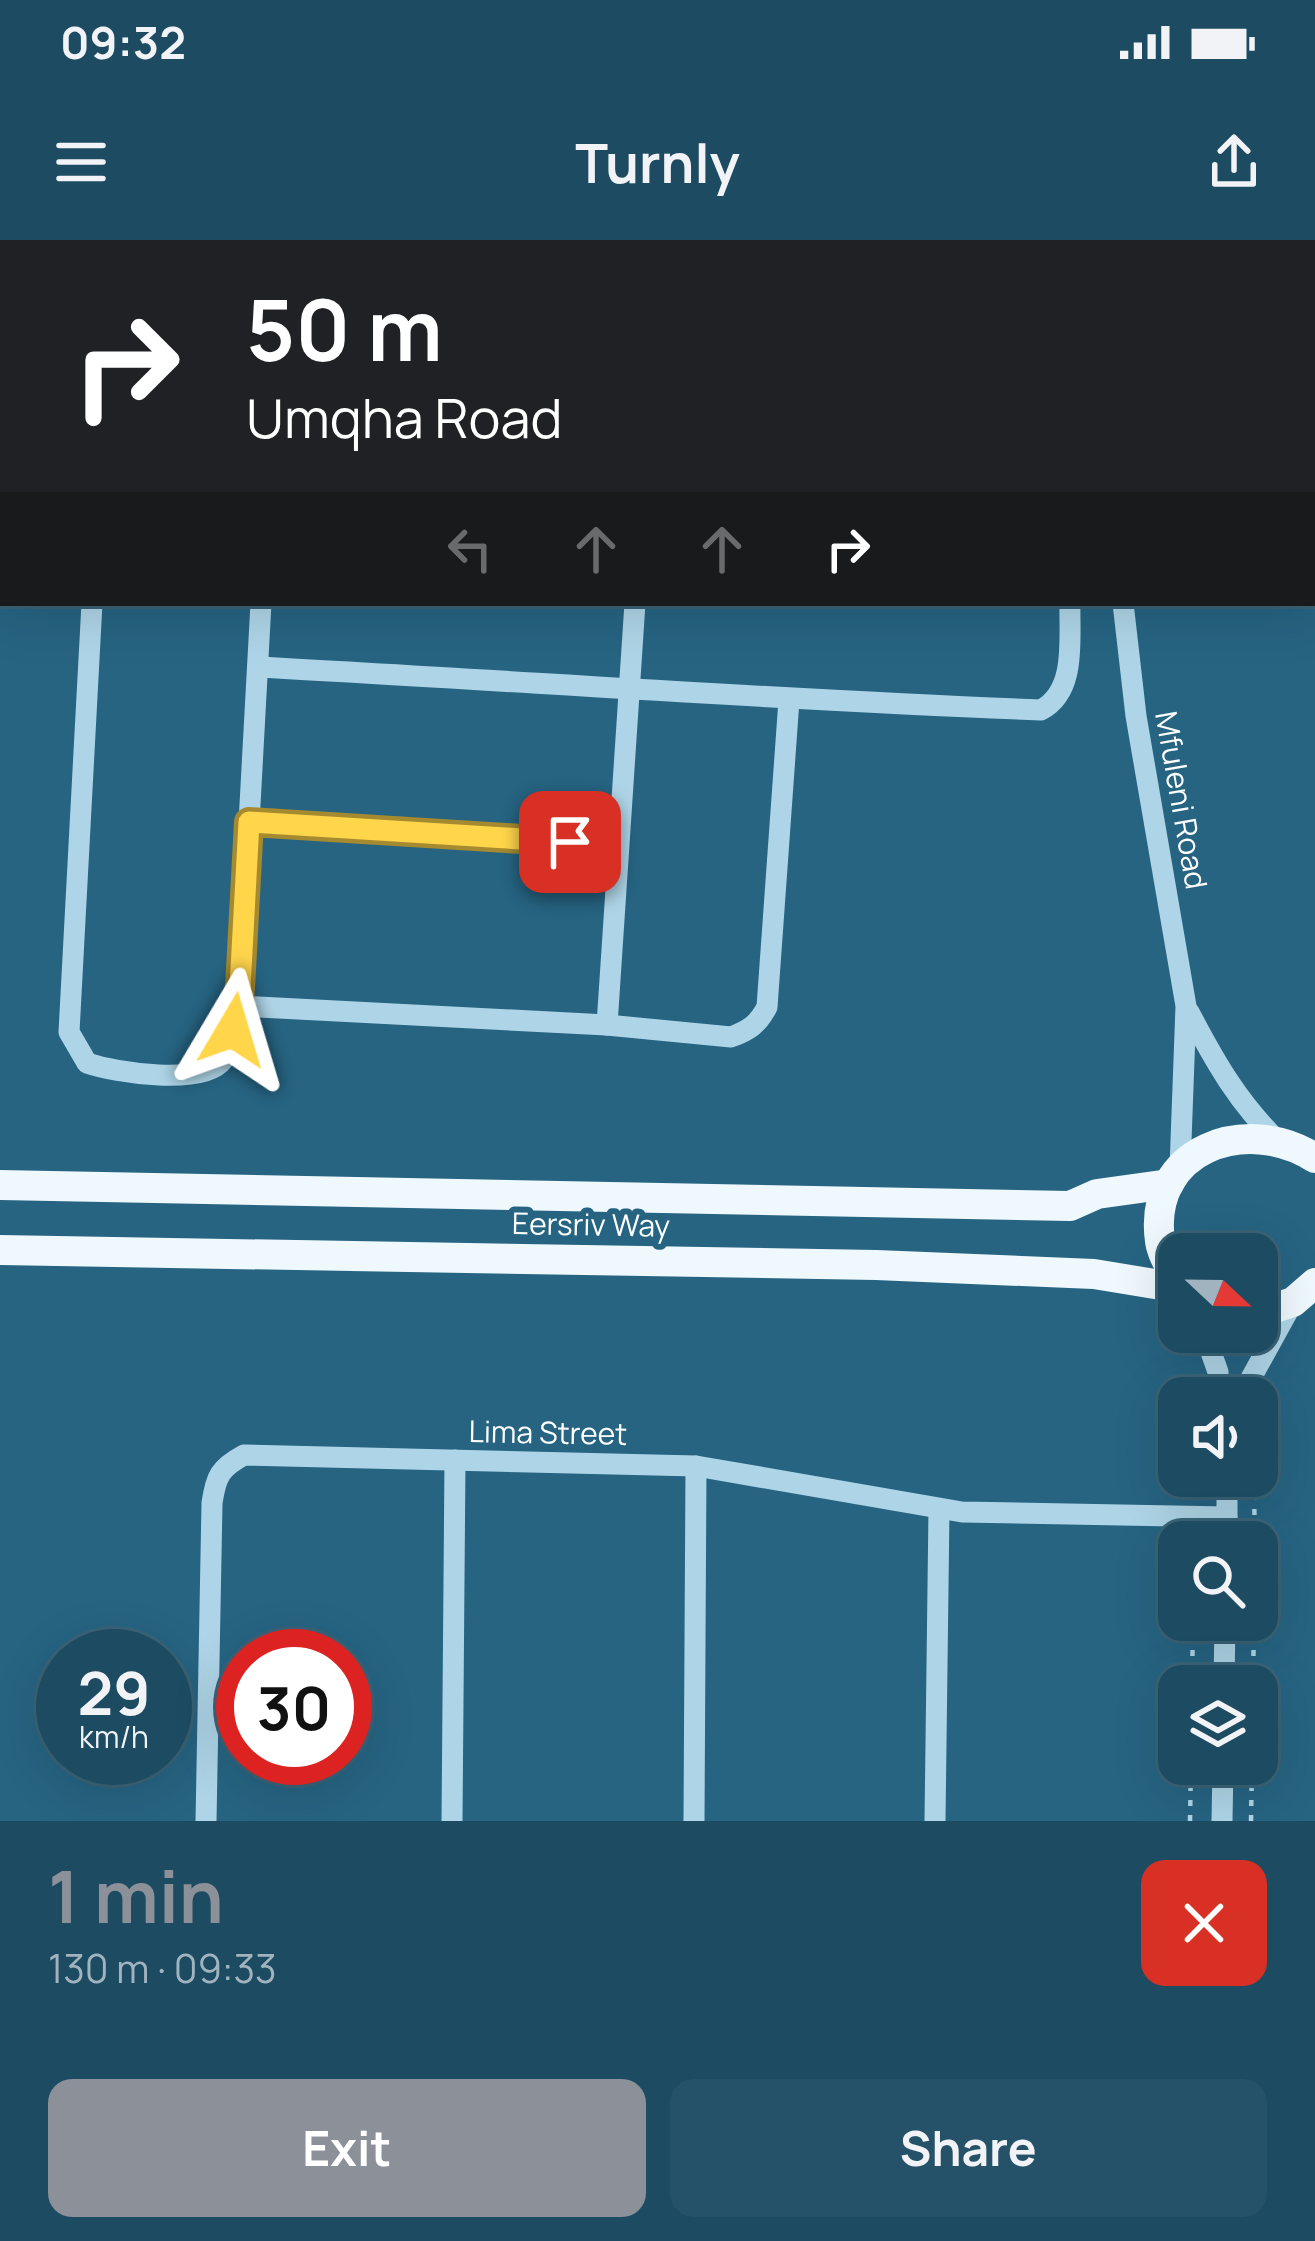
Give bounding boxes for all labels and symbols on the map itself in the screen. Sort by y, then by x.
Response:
street label: Mfuleni Road [1146,708,1218,892]
pin [519,791,621,893]
position arrow [170,967,296,1093]
street label: Eersriv Way [512,1202,671,1246]
north arrow [1158,1233,1278,1353]
street label: Lima Street [468,1410,628,1454]
speed limit sign: 30 [216,1629,372,1785]

